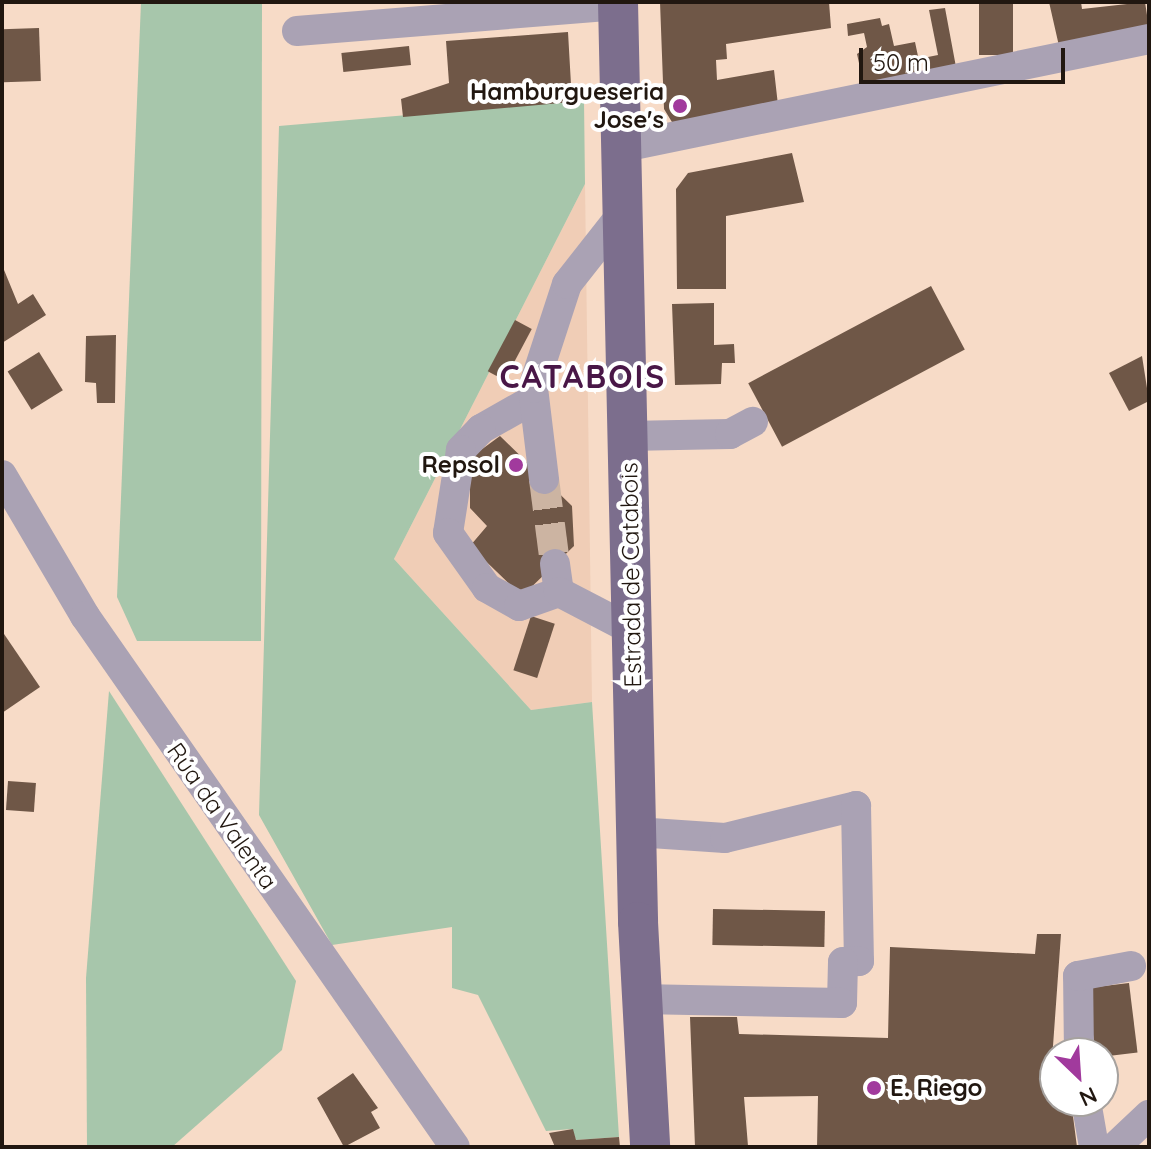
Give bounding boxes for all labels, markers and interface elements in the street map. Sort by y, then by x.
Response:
scale bar [863,32,1069,82]
text: 50 m [873,47,929,77]
place label: Hamburgueseria Jose's [470,78,664,134]
marker: Hamburgueseria Jose's [671,97,689,115]
district label: CATABOIS [500,357,666,395]
place label: Repsol [421,451,500,479]
marker: Repsol [507,456,525,474]
street label: Estrada de Catabois [615,462,647,688]
street label: Rúa da Valenta [161,737,283,895]
north arrow [1039,1037,1119,1117]
place label: E. Riego [890,1074,982,1102]
marker: E. Riego [865,1079,883,1097]
text: N [1075,1081,1102,1113]

